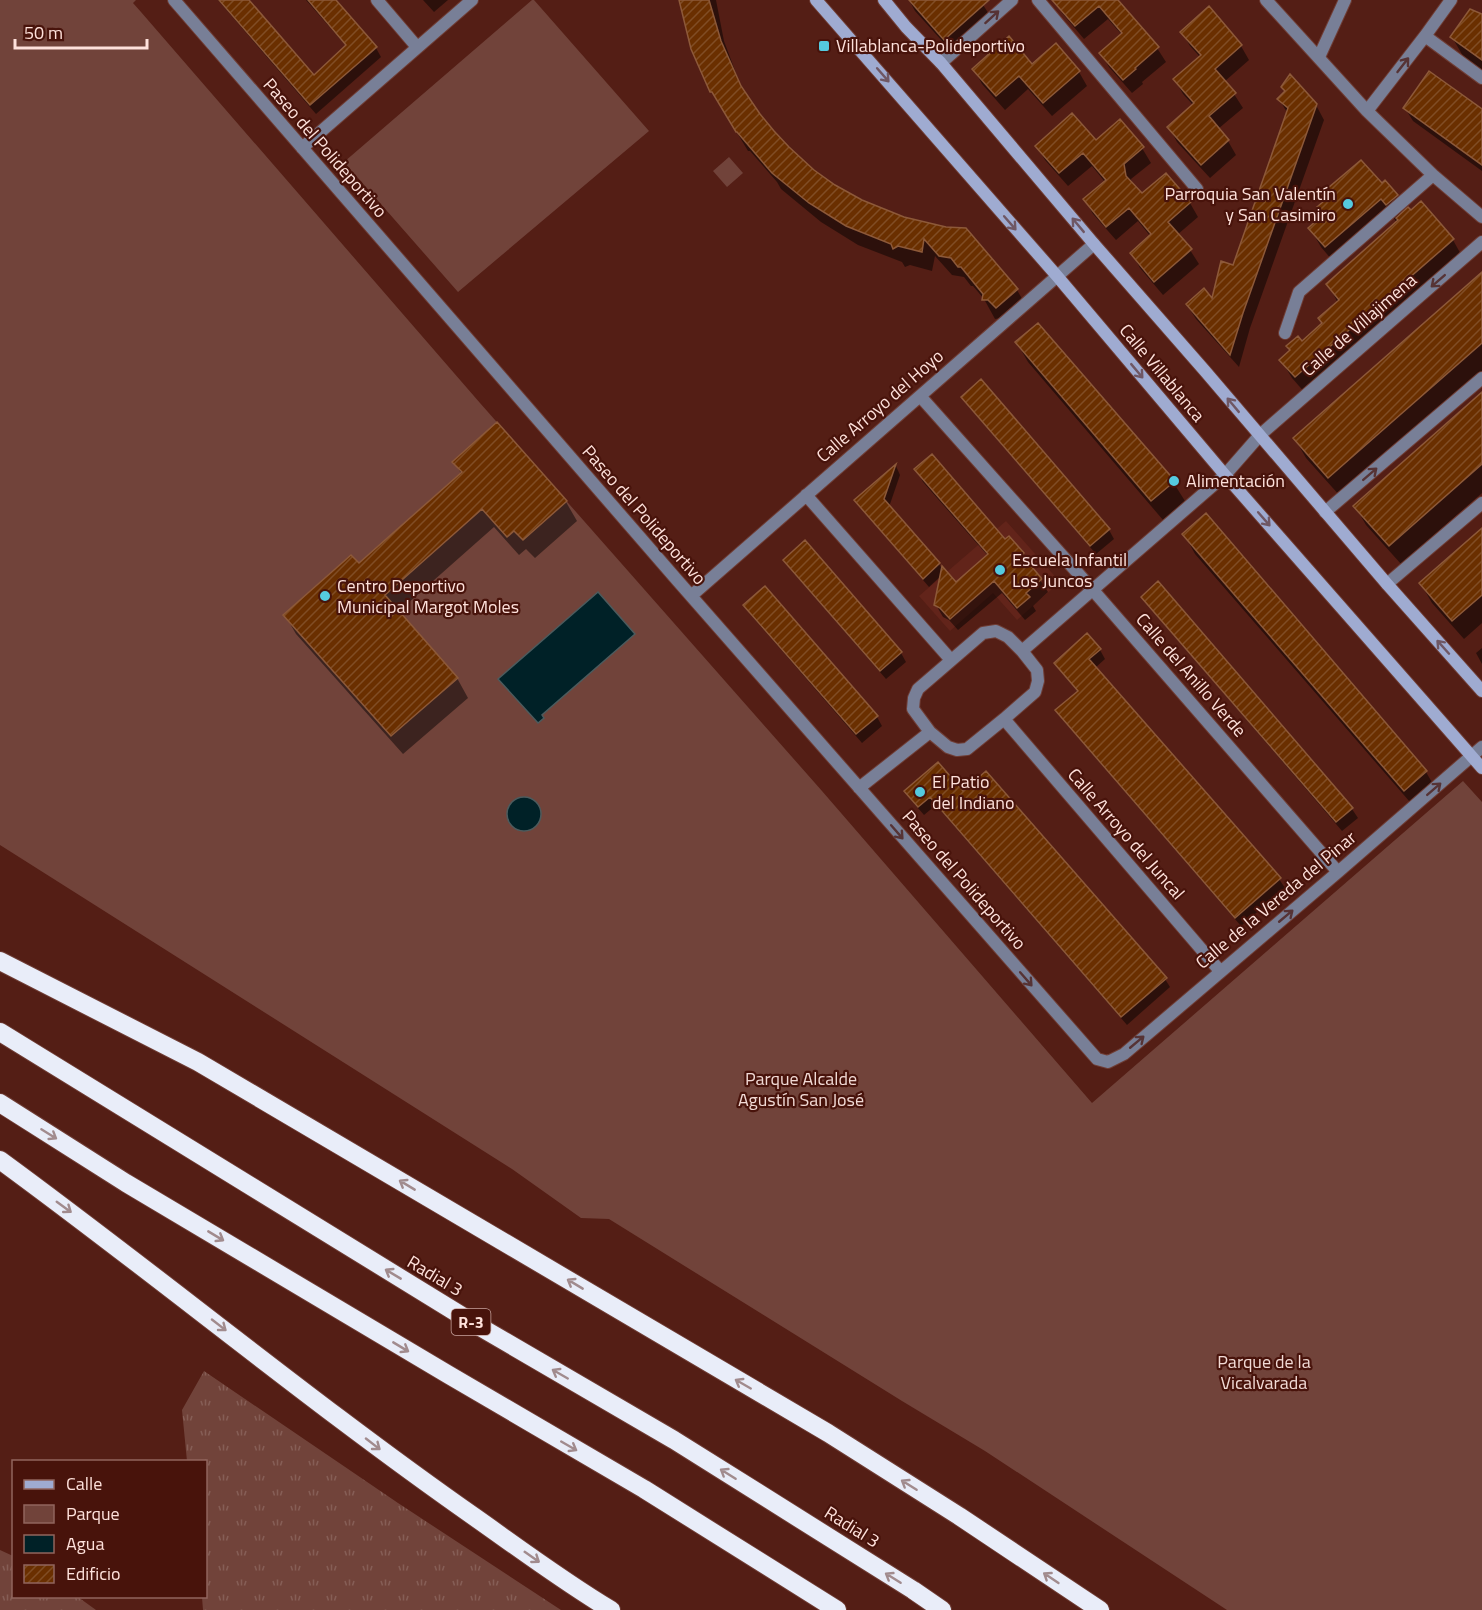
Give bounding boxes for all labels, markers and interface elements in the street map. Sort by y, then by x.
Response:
one-way arrow [984,10,999,24]
scale bar [15,12,147,50]
text: 50 m [24,19,63,46]
place label: Villablanca-Polideportivo [836,32,1025,59]
marker: Villablanca-Polideportivo [817,39,831,53]
one-way arrow [1396,57,1409,73]
one-way arrow [876,67,890,82]
street label: Paseo del Polideportivo [257,72,394,224]
place label: Parroquia San Valentín y San Casimiro [1164,180,1336,228]
marker: Parroquia San Valentín y San Casimiro [1341,197,1355,211]
one-way arrow [1003,215,1017,230]
one-way arrow [1071,218,1085,233]
street label: Calle de Villajimena [1295,267,1422,382]
one-way arrow [1431,274,1446,288]
street label: Calle Villablanca [1113,318,1212,428]
street label: Calle Arroyo del Hoyo [810,343,949,469]
one-way arrow [1130,363,1144,378]
one-way arrow [1226,398,1240,413]
street label: Paseo del Polideportivo [576,439,713,591]
place label: Alimentación [1186,467,1285,494]
one-way arrow [1362,467,1377,481]
marker: Alimentación [1167,474,1181,488]
one-way arrow [1257,511,1271,526]
place label: Escuela Infantil Los Juncos [1012,546,1127,594]
marker: Escuela Infantil Los Juncos [993,563,1007,577]
place label: Centro Deportivo Municipal Margot Moles [337,572,519,620]
marker: Centro Deportivo Municipal Margot Moles [318,589,332,603]
street label: Calle del Anillo Verde [1130,607,1253,743]
one-way arrow [1436,640,1450,655]
street label: Calle Arroyo del Juncal [1062,762,1191,905]
place label: El Patio del Indiano [932,768,1014,816]
one-way arrow [1426,782,1442,795]
marker: El Patio del Indiano [913,785,927,799]
street label: Paseo del Polideportivo [896,804,1033,956]
one-way arrow [891,824,904,840]
street label: Calle de la Vereda del Pinar [1189,824,1362,975]
one-way arrow [1278,909,1293,923]
one-way arrow [1019,971,1033,986]
one-way arrow [1129,1035,1144,1049]
park label: Parque Alcalde Agustín San José [738,1065,864,1113]
one-way arrow [41,1128,58,1141]
one-way arrow [399,1179,416,1191]
one-way arrow [56,1200,72,1213]
one-way arrow [207,1231,224,1243]
street label: Radial 3 [402,1248,468,1303]
one-way arrow [385,1268,402,1280]
one-way arrow [567,1278,584,1290]
road number: R-3 [452,1309,490,1335]
one-way arrow [211,1319,227,1332]
one-way arrow [392,1341,409,1353]
park label: Parque de la Vicalvarada [1217,1348,1311,1396]
one-way arrow [552,1368,569,1380]
one-way arrow [735,1378,752,1390]
one-way arrow [365,1438,381,1451]
one-way arrow [560,1440,577,1452]
legend [12,1460,207,1598]
one-way arrow [720,1468,737,1480]
text: Calle [66,1470,102,1497]
one-way arrow [902,1479,918,1491]
street label: Radial 3 [819,1499,885,1554]
text: Parque [66,1500,120,1527]
text: Agua [66,1530,104,1557]
one-way arrow [524,1551,540,1564]
text: Edificio [66,1560,120,1587]
one-way arrow [885,1571,902,1583]
one-way arrow [1043,1571,1060,1583]

